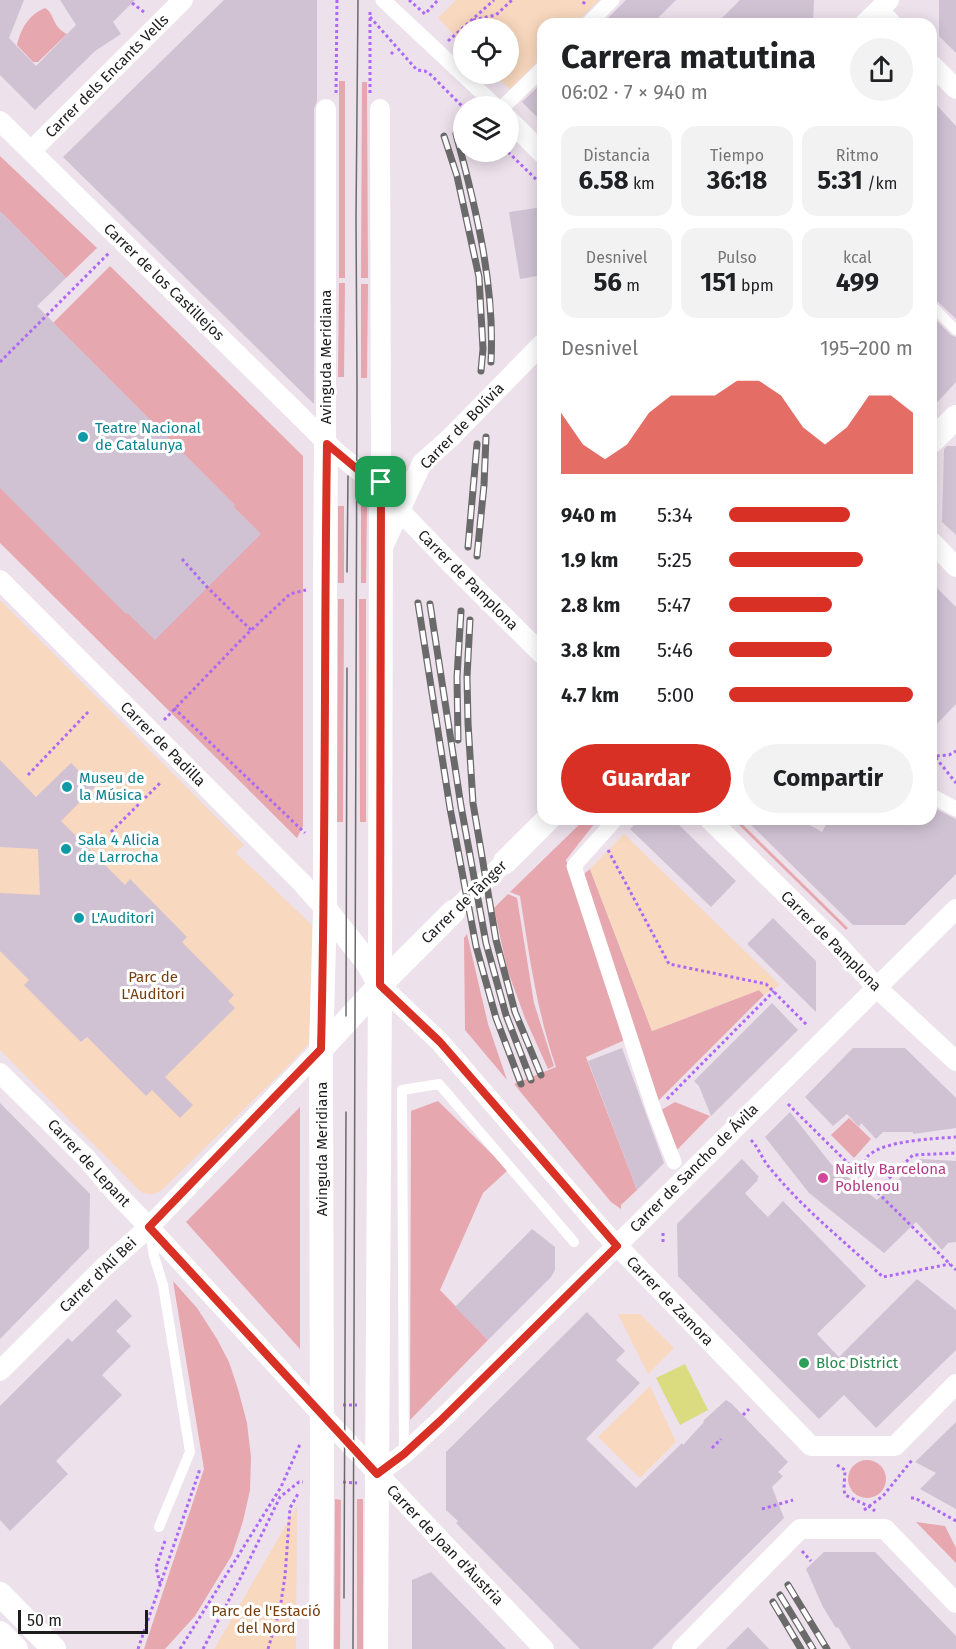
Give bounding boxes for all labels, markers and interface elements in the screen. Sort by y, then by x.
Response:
street label: Carrer dels Encants Vells [42,11,172,141]
map controls [453,18,519,162]
button: locate [453,18,519,84]
text: Carrera matutina [561,37,816,77]
button: share [850,38,913,101]
text: 06:02 · 7 × 940 m [561,80,708,104]
button: layers [453,96,519,162]
text: Distancia [583,146,650,165]
text: Tiempo [710,146,764,165]
text: Ritmo [836,146,879,165]
text: 6.58 [578,165,629,196]
text: 36:18 [707,165,767,196]
text: 5:31 [817,165,863,196]
text: km [629,174,655,193]
text: /km [863,174,897,193]
street label: Carrer de los Castillejos [100,220,228,344]
text: Desnivel [586,248,647,267]
text: Pulso [717,248,757,267]
text: kcal [843,248,872,267]
text: 56 [593,267,622,298]
text: 151 [700,267,737,298]
text: 499 [836,267,879,298]
text: m [622,276,640,295]
text: bpm [737,276,774,295]
street label: Avinguda Meridiana [317,290,335,424]
text: Desnivel [561,336,638,360]
text: 195–200 m [820,336,913,360]
street label: Carrer de Bolívia [416,379,508,473]
place label: Teatre Nacional de Catalunya [95,419,201,454]
marker: Teatre Nacional de Catalunya [76,430,90,444]
pin [355,456,406,507]
icon: arrive [364,465,397,498]
text: 940 m [561,503,617,527]
text: 5:34 [657,503,693,527]
street label: Carrer de Pamplona [414,526,522,634]
text: 1.9 km [561,548,619,572]
text: 5:25 [657,548,692,572]
text: 2.8 km [561,593,620,617]
text: 5:47 [657,593,691,617]
text: 3.8 km [561,638,621,662]
text: 5:46 [657,638,693,662]
text: 4.7 km [561,683,619,707]
text: 5:00 [657,683,694,707]
street label: Carrer de Padilla [117,698,209,790]
button: Guardar [561,744,731,813]
button: Compartir [743,744,913,813]
place label: Museu de la Música [79,769,144,804]
marker: Museu de la Música [60,780,74,794]
place label: Sala 4 Alicia de Larrocha [78,831,159,866]
marker: Sala 4 Alicia de Larrocha [59,842,73,856]
street label: Carrer de Tànger [417,856,511,947]
street label: Carrer de Pamplona [777,887,885,995]
place label: L'Auditori [91,909,154,927]
marker: L'Auditori [72,911,86,925]
park label: Parc de L'Auditori [121,968,185,1003]
street label: Avinguda Meridiana [313,1082,331,1216]
street label: Carrer de Sancho de Ávila [626,1100,762,1236]
street label: Carrer de Lepant [44,1116,135,1211]
place label: Naitly Barcelona Poblenou [835,1160,946,1195]
marker: Naitly Barcelona Poblenou [816,1171,830,1185]
street label: Carrer d'Alí Bei [56,1234,140,1316]
street label: Carrer de Zamora [623,1253,717,1349]
place label: Bloc District [816,1354,899,1372]
marker: Bloc District [797,1356,811,1370]
street label: Carrer de Joan d'Àustria [383,1481,507,1609]
park label: Parc de l'Estació del Nord [211,1602,321,1637]
scale bar [18,1607,148,1634]
text: 50 m [27,1611,62,1630]

